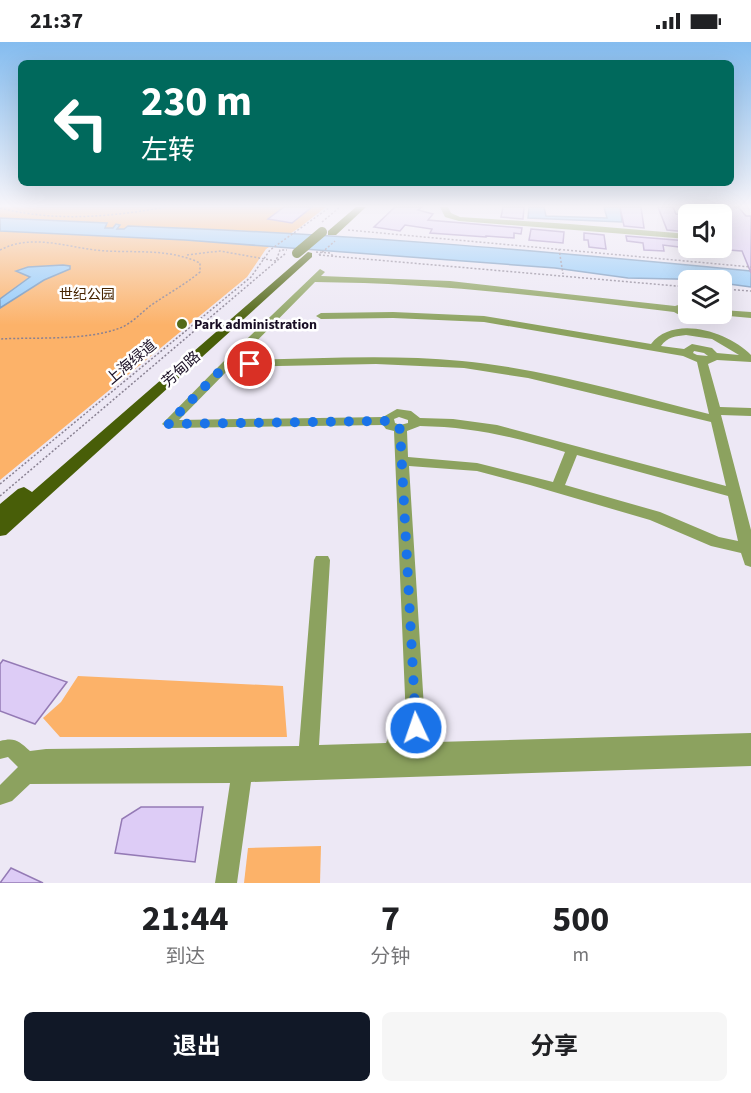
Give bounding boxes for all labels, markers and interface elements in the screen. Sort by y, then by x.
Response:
text: 21:37 [30,5,83,37]
text: 230 m [141,72,252,132]
icon: left [42,84,120,162]
text: 左转 [141,131,195,170]
map controls [678,204,732,324]
button: sound [678,204,732,258]
button: layers [678,270,732,324]
park label: 世纪公园 [59,285,115,305]
place label: Park administration [194,315,317,335]
marker: Park administration [175,317,189,331]
street label: 上海绿道 [102,335,161,390]
pin [224,338,275,389]
street label: 芳甸路 [158,347,205,392]
icon: arrive [233,347,266,380]
position arrow [384,696,448,760]
text: 21:44 [142,893,229,944]
text: 7 [381,893,400,944]
text: 500 [552,894,609,945]
text: m [572,941,589,969]
text: 到达 [165,943,205,971]
text: 分钟 [370,943,410,971]
button: 退出 [24,1012,370,1081]
button: 分享 [382,1012,727,1081]

